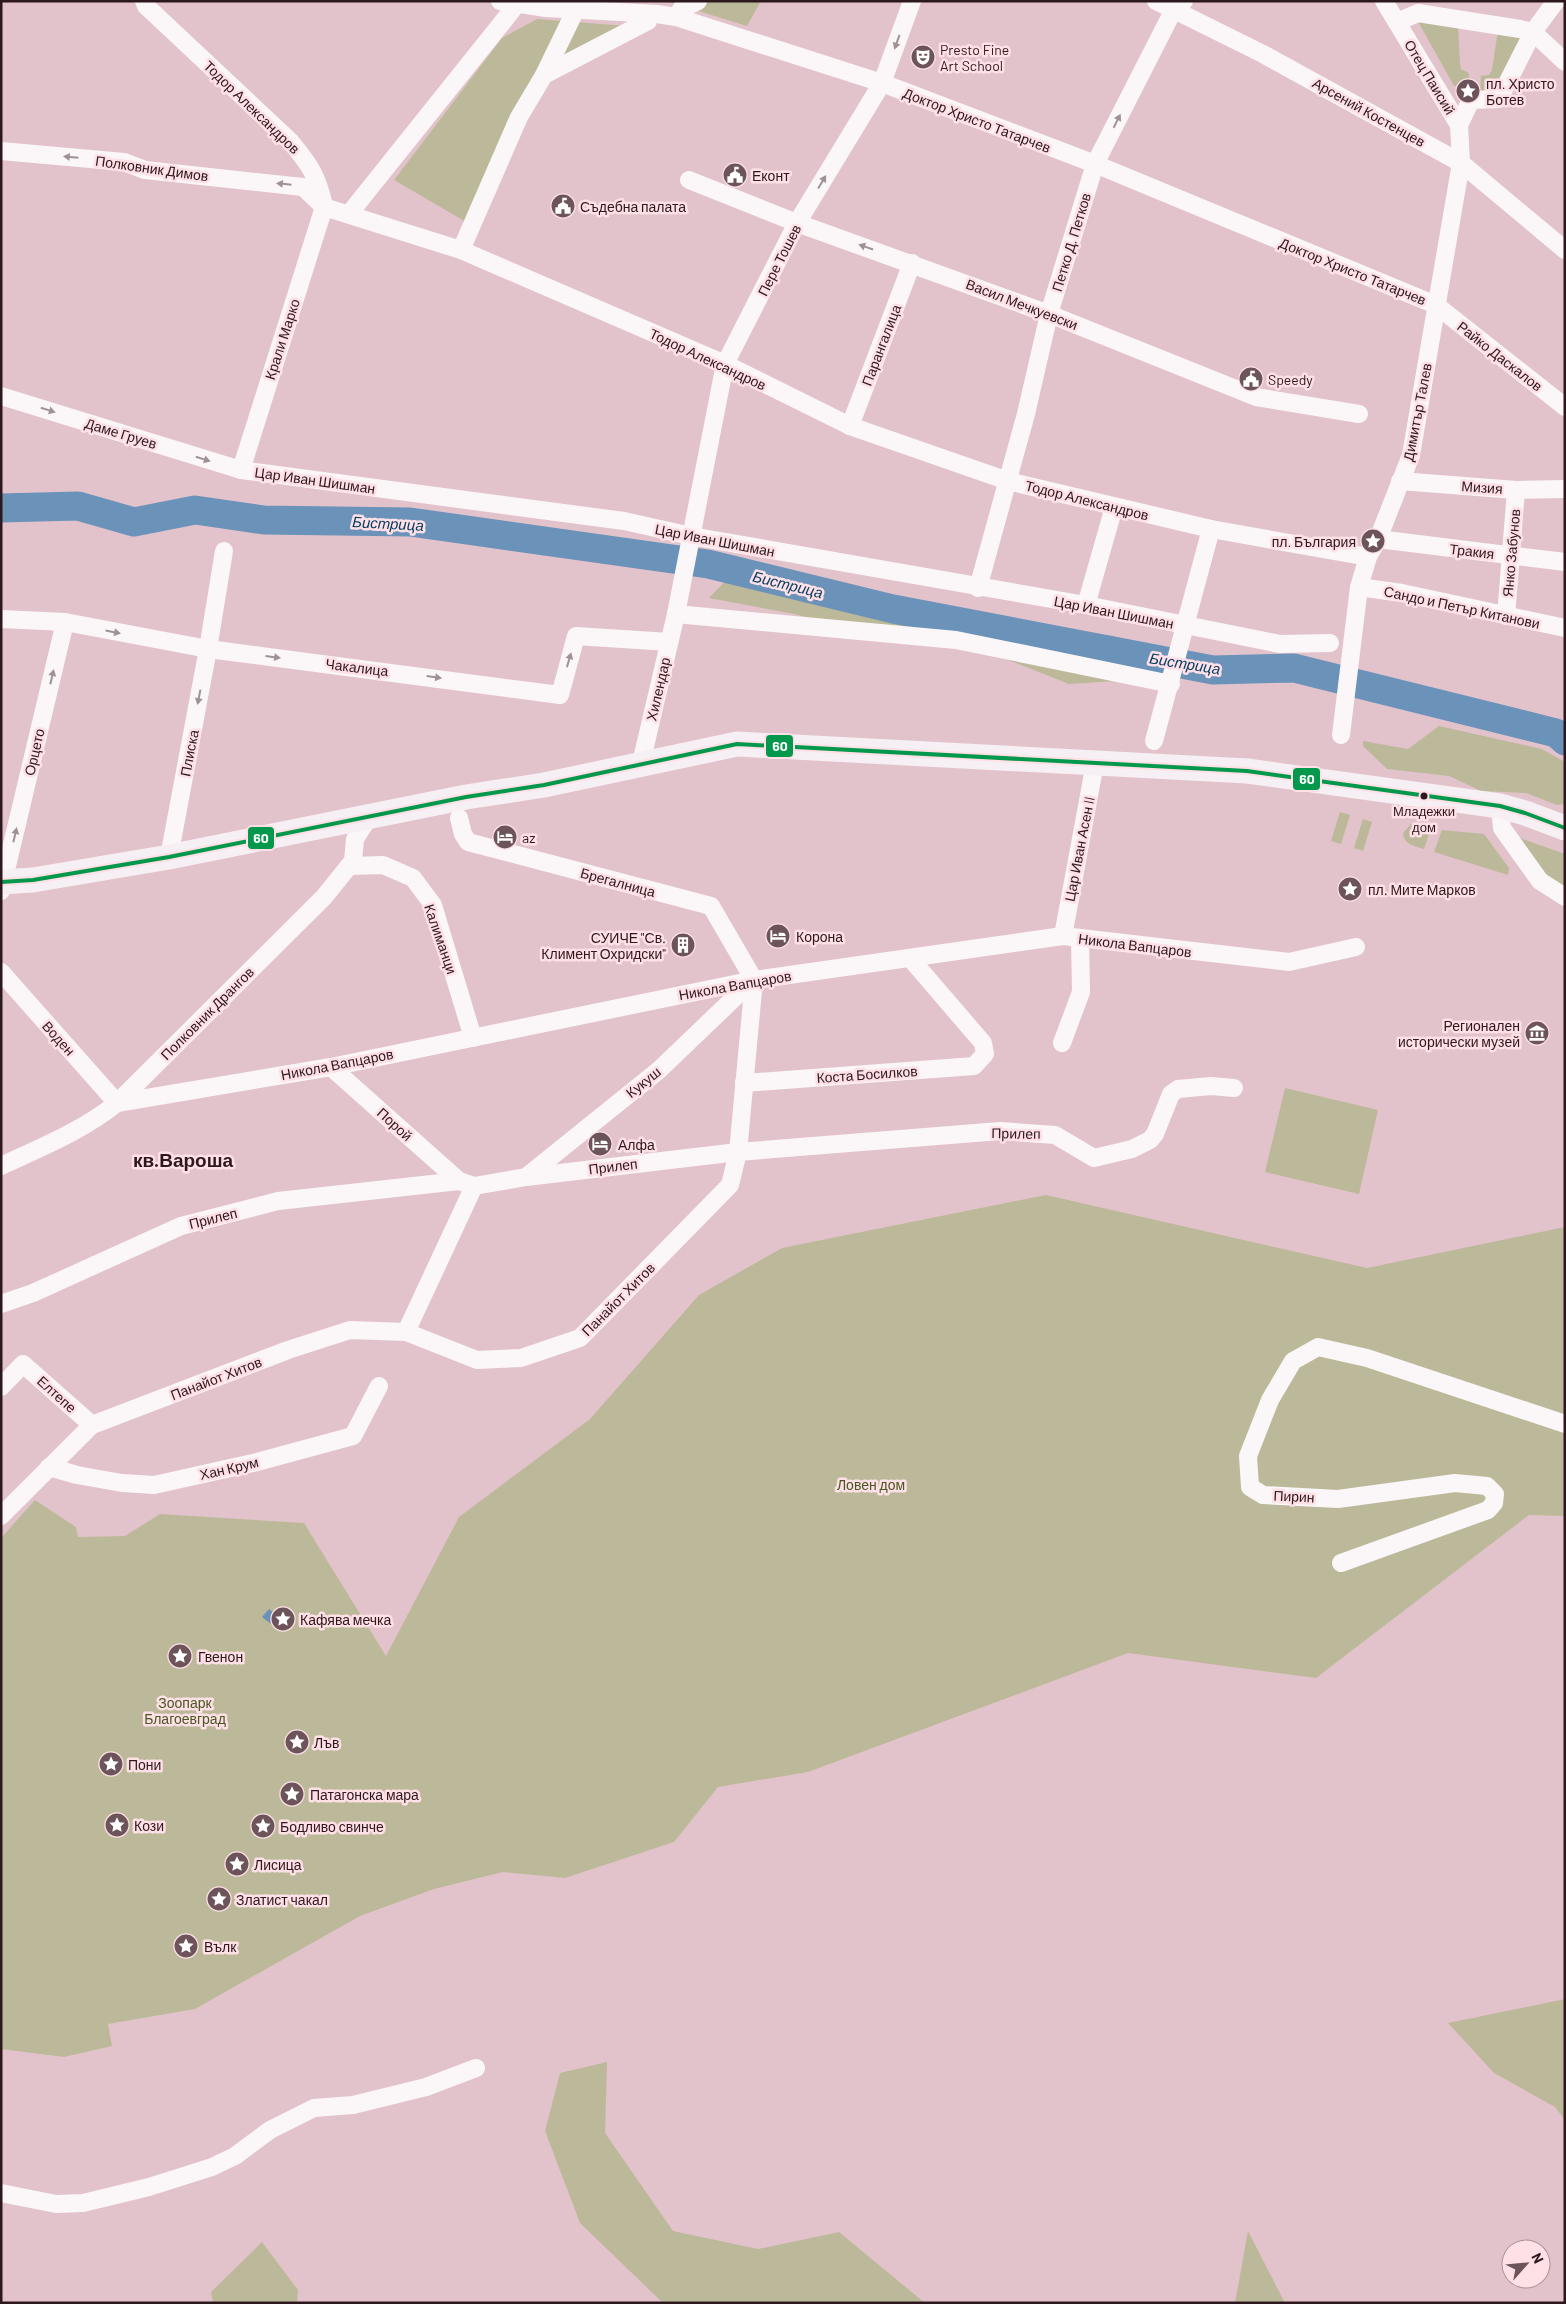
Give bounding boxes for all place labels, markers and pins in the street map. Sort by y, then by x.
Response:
place label: Presto Fine Art School [940,41,1009,74]
theatre icon: Presto Fine Art School [910,44,936,70]
place label: пл. Христо Ботев [1486,75,1555,108]
place icon: пл. Христо Ботев [1455,78,1481,104]
public building icon: Еконт [722,162,748,188]
place label: Еконт [752,167,790,184]
public building icon: Съдебна палата [550,193,576,219]
place label: Съдебна палата [580,198,686,215]
public building icon: Speedy [1238,366,1264,392]
place label: Speedy [1268,371,1313,388]
place icon: пл. България [1360,528,1386,554]
place label: пл. България [1272,533,1356,550]
marker: Младежки дом [1419,791,1429,801]
place label: Младежки дом [1393,803,1455,835]
hotel icon: az [492,824,518,850]
place label: az [522,829,535,846]
place icon: пл. Мите Марков [1337,876,1363,902]
place label: пл. Мите Марков [1368,881,1476,898]
hotel icon: Корона [765,923,791,949]
place label: Корона [796,928,843,945]
place label: СУИЧЕ "Св. Климент Охридски" [541,929,666,962]
building icon: СУИЧЕ "Св. Климент Охридски" [670,932,696,958]
place label: Регионален исторически музей [1398,1017,1520,1050]
museum icon: Регионален исторически музей [1524,1020,1550,1046]
hotel icon: Алфа [587,1131,613,1157]
place label: Алфа [618,1136,655,1153]
place icon: Кафява мечка [270,1606,296,1632]
place label: Кафява мечка [300,1611,391,1628]
place icon: Гвенон [167,1643,193,1669]
place label: Гвенон [198,1648,243,1665]
place icon: Лъв [284,1729,310,1755]
place label: Лъв [314,1734,339,1751]
place icon: Пони [98,1751,124,1777]
place label: Пони [128,1756,161,1773]
place icon: Патагонска мара [279,1781,305,1807]
place label: Патагонска мара [310,1786,419,1803]
place icon: Кози [104,1812,130,1838]
place icon: Бодливо свинче [250,1813,276,1839]
place label: Кози [134,1817,164,1834]
place label: Бодливо свинче [280,1818,384,1835]
place icon: Лисица [224,1851,250,1877]
place label: Лисица [254,1856,302,1873]
place icon: Златист чакал [206,1886,232,1912]
place label: Златист чакал [236,1891,328,1908]
place icon: Вълк [173,1933,199,1959]
place label: Вълк [204,1938,237,1955]

